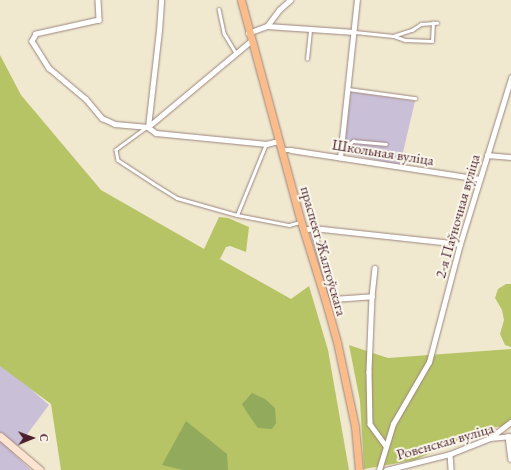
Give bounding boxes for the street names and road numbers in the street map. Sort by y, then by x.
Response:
street label: Школьная вуліца [331,135,435,169]
street label: 2-я Паўночная вуліца [431,152,483,280]
street label: праспект Жалтоўскага [297,184,351,318]
street label: Ровенская вуліца [394,419,496,463]

